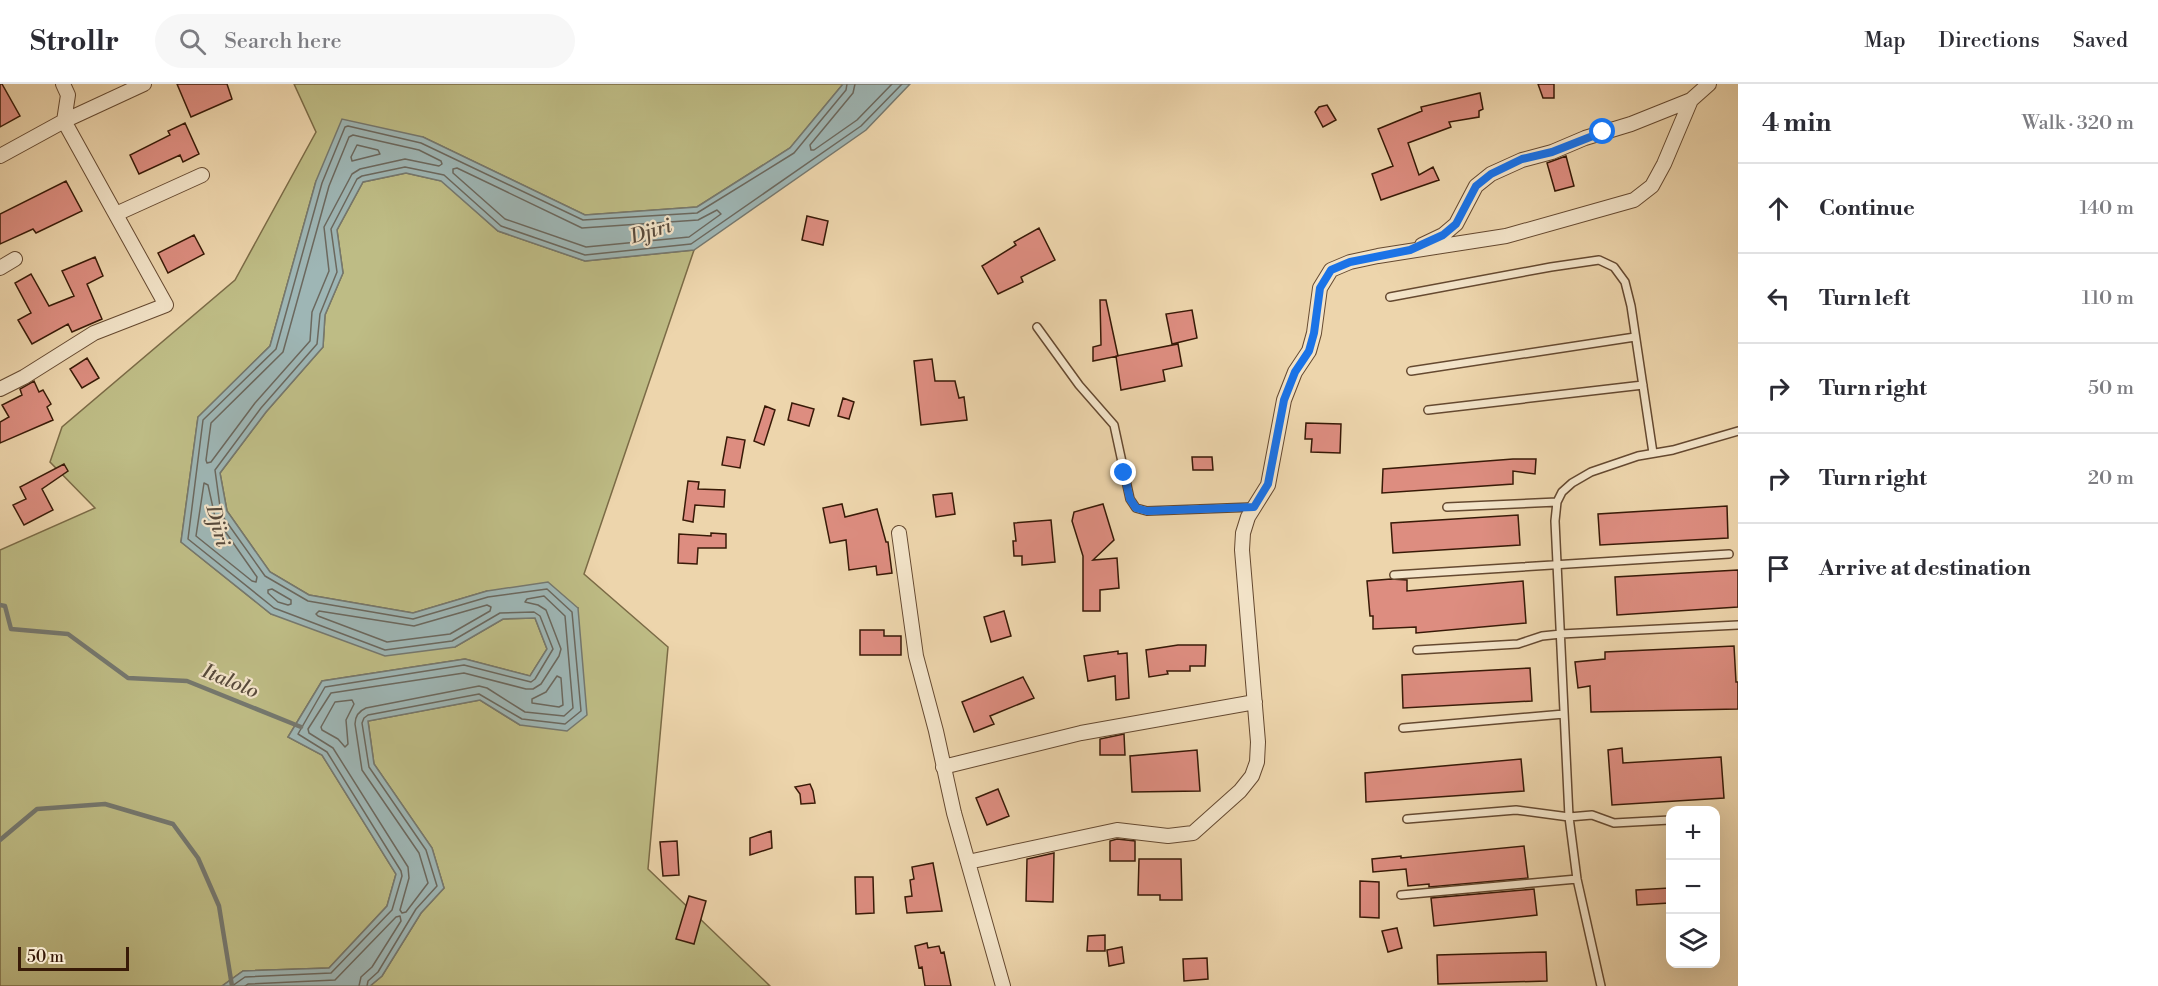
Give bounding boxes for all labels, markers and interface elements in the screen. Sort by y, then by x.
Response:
search box [155,14,575,68]
text: Strollr [30,24,119,59]
icon: search [176,25,209,58]
text: Search here [224,28,342,55]
text: Map [1864,28,1906,54]
text: Directions [1939,28,2040,54]
text: Saved [2073,28,2128,54]
text: 4 min [1762,107,1832,139]
text: Walk · 320 m [2022,111,2134,136]
route start [1589,118,1615,144]
icon: ahead [1762,192,1795,225]
text: Continue [1819,195,1915,222]
text: 140 m [2079,196,2134,221]
water label: Djiri [626,214,676,250]
icon: left [1762,282,1795,315]
text: Turn left [1819,285,1910,312]
text: 110 m [2082,286,2134,311]
icon: right [1762,372,1795,405]
text: Turn right [1819,375,1927,402]
text: 50 m [2088,376,2134,401]
route end [1110,459,1136,485]
icon: right [1762,462,1795,495]
text: Turn right [1819,465,1927,492]
text: 20 m [2088,466,2134,491]
water label: Djiri [199,501,235,550]
icon: arrive [1762,552,1795,585]
text: Arrive at destination [1819,555,2031,582]
water label: Italolo [197,659,262,705]
map controls [1666,806,1720,968]
button: + [1666,806,1720,860]
button: − [1666,860,1720,914]
button: layers [1666,914,1720,968]
scale bar [18,944,129,972]
text: 50 m [27,947,64,967]

